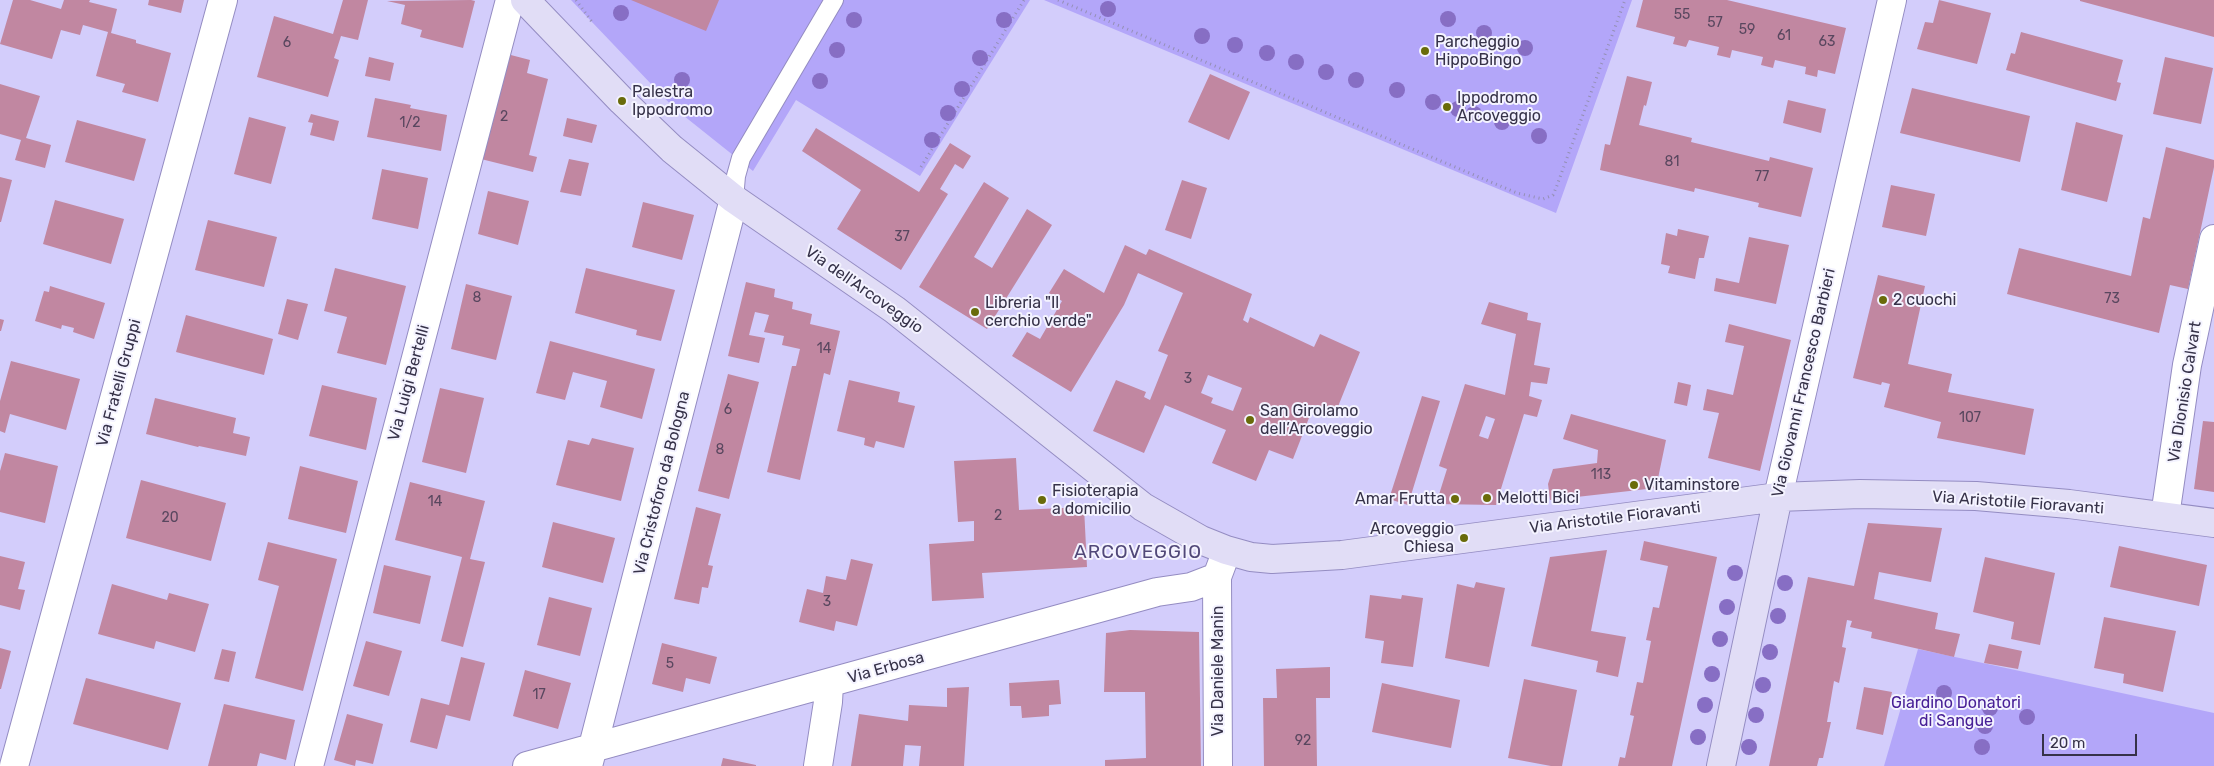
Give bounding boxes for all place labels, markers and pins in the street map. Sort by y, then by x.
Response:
place label: Parcheggio HippoBingo [1435,32,1522,70]
marker: Parcheggio HippoBingo [1419,45,1431,57]
place label: Palestra Ippodromo [632,82,713,120]
place label: Ippodromo Arcoveggio [1457,88,1541,126]
marker: Palestra Ippodromo [616,95,628,107]
marker: Ippodromo Arcoveggio [1441,101,1453,113]
place label: 2 cuochi [1893,290,1956,310]
place label: Libreria "Il cerchio verde" [985,293,1092,331]
marker: 2 cuochi [1877,294,1889,306]
marker: Libreria "Il cerchio verde" [969,306,981,318]
place label: San Girolamo dell’Arcoveggio [1260,401,1373,439]
marker: San Girolamo dell’Arcoveggio [1244,414,1256,426]
place label: Vitaminstore [1644,475,1740,495]
marker: Vitaminstore [1628,479,1640,491]
place label: Fisioterapia a domicilio [1052,481,1139,519]
place label: Melotti Bici [1497,488,1579,508]
place label: Amar Frutta [1355,489,1445,509]
marker: Melotti Bici [1481,492,1493,504]
marker: Amar Frutta [1449,493,1461,505]
marker: Fisioterapia a domicilio [1036,494,1048,506]
place label: Arcoveggio Chiesa [1370,519,1454,557]
marker: Arcoveggio Chiesa [1458,532,1470,544]

